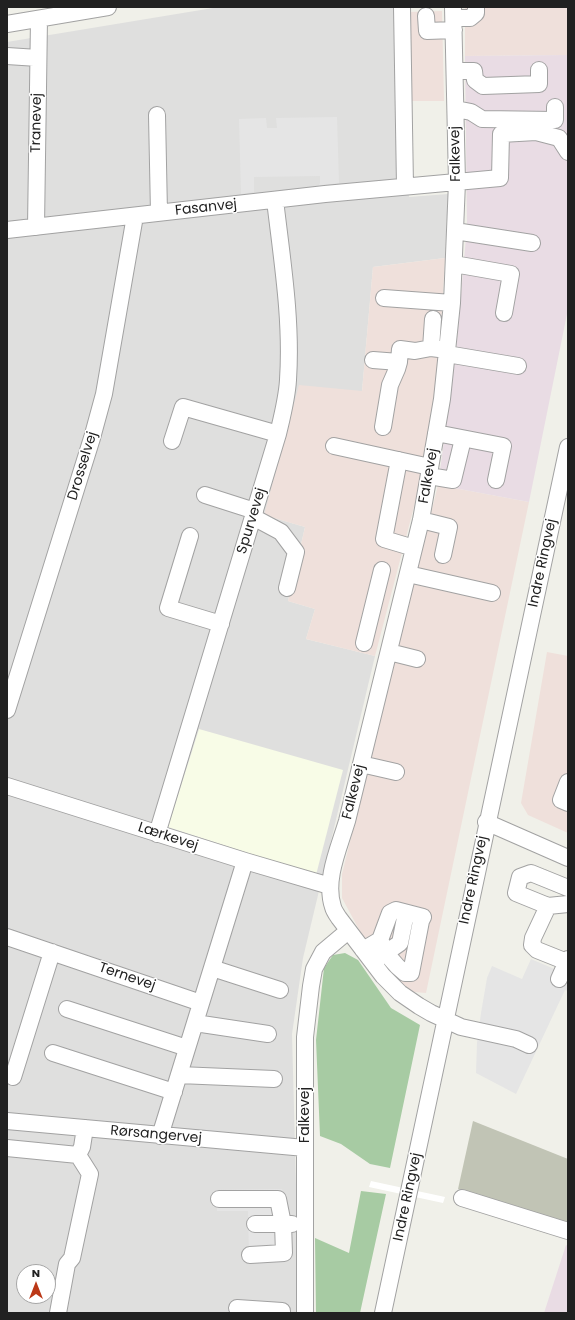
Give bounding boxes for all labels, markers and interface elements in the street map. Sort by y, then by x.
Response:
street label: Tranevej [28,93,46,153]
street label: Falkevej [447,126,465,182]
street label: Fasanvej [174,196,238,220]
street label: Drosselvej [65,430,101,502]
street label: Falkevej [416,447,442,505]
street label: Spurvevej [234,486,270,556]
street label: Indre Ringvej [525,517,561,609]
street label: Falkevej [339,763,369,821]
street label: Lærkevej [136,819,200,855]
street label: Indre Ringvej [456,834,492,926]
street label: Ternevej [96,959,158,995]
street label: Falkevej [297,1087,313,1143]
street label: Rørsangervej [110,1123,202,1147]
street label: Indre Ringvej [390,1151,426,1243]
north arrow [16,1264,56,1304]
text: N [32,1265,40,1281]

